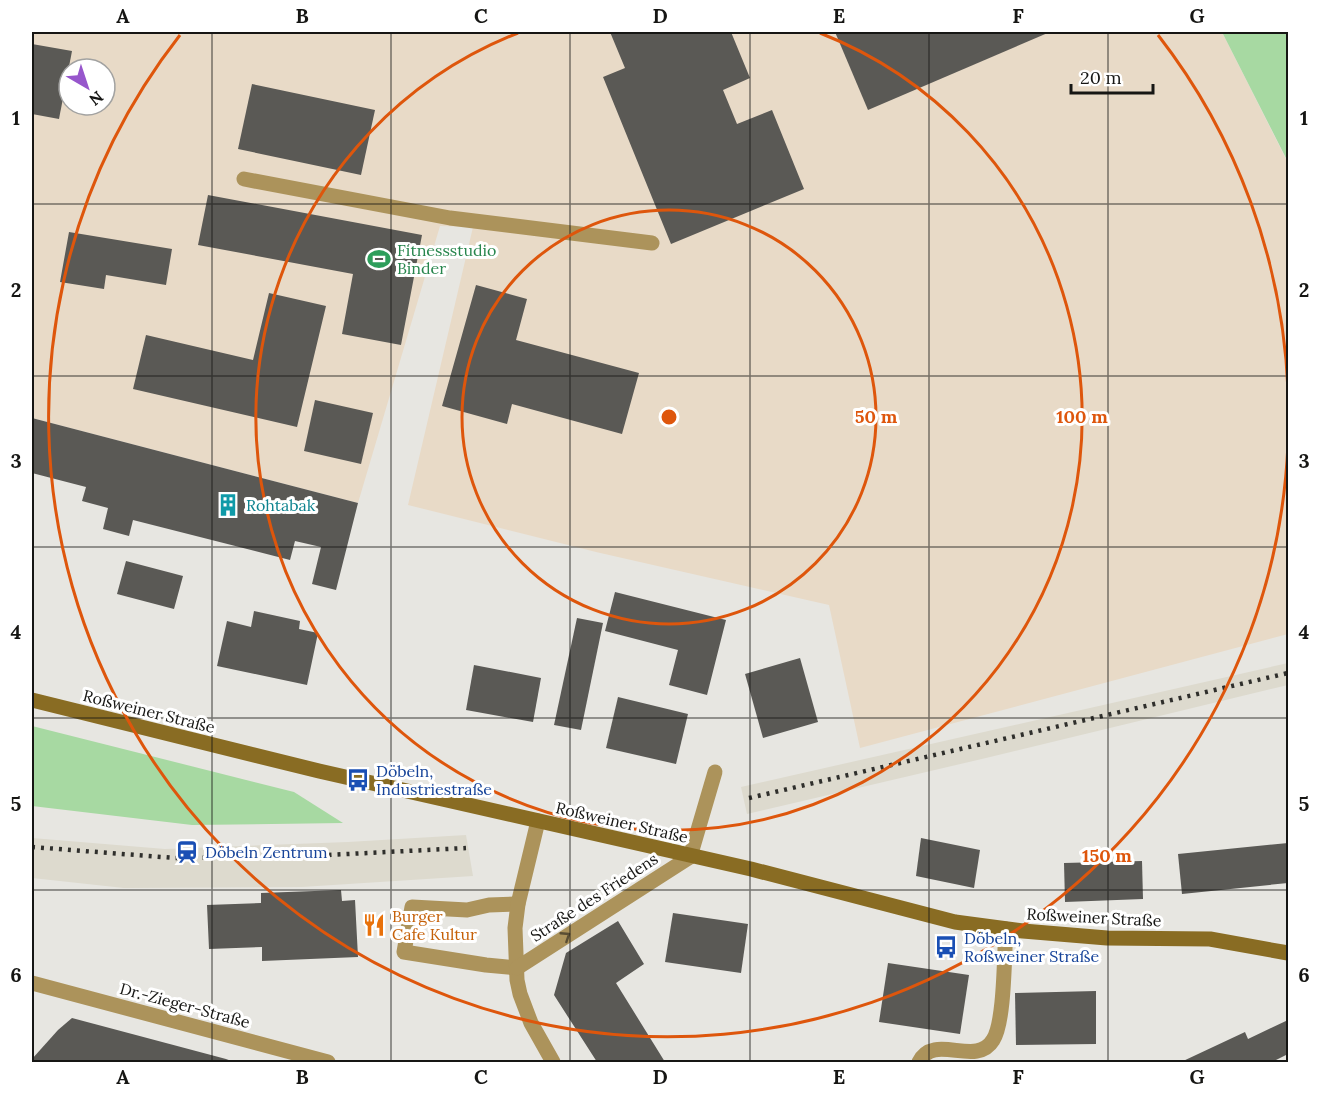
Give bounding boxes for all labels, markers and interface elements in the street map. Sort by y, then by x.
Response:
text: A [116,3,130,28]
text: B [295,3,309,28]
text: C [474,3,488,28]
text: D [652,3,668,28]
text: E [833,3,845,28]
text: F [1012,3,1024,28]
text: G [1189,3,1205,28]
north arrow [57,57,117,117]
scale bar [1071,57,1154,95]
text: 20 m [1080,66,1122,89]
text: N [85,87,108,110]
text: 1 [12,105,20,130]
text: 1 [1300,105,1308,130]
place label: Fitnessstudio Binder [397,240,496,278]
sports icon: Fitnessstudio Binder [366,246,392,272]
text: 2 [11,277,21,302]
text: 2 [1299,277,1309,302]
text: 50 m [855,405,898,428]
text: 100 m [1056,405,1108,428]
centre of rings [659,407,679,427]
text: 3 [10,448,22,473]
text: 3 [1298,448,1310,473]
building icon: Rohtabak [215,492,241,518]
place label: Rohtabak [246,495,316,515]
text: 4 [11,619,22,644]
text: 4 [1299,619,1310,644]
street label: Roßweiner Straße [81,685,217,737]
place label: Döbeln, Industriestraße [376,761,492,799]
bus stop icon: Döbeln, Industriestraße [345,767,371,793]
text: 5 [11,791,22,816]
text: 5 [1299,791,1310,816]
street label: Roßweiner Straße [554,797,690,847]
station icon: Döbeln Zentrum [174,839,200,865]
place label: Döbeln Zentrum [205,842,328,862]
text: 150 m [1082,844,1132,867]
street label: Straße des Friedens [527,848,661,946]
street label: Roßweiner Straße [1026,903,1162,931]
place label: Burger Cafe Kultur [392,906,477,944]
restaurant icon: Burger Cafe Kultur [361,912,387,938]
place label: Döbeln, Roßweiner Straße [964,928,1099,966]
one-way arrow [559,932,570,943]
bus stop icon: Döbeln, Roßweiner Straße [933,934,959,960]
text: 6 [10,962,22,987]
text: 6 [1298,962,1310,987]
street label: Dr.-Zieger-Straße [118,978,253,1032]
text: A [116,1064,130,1089]
text: B [295,1064,309,1089]
text: C [474,1064,488,1089]
text: D [652,1064,668,1089]
text: E [833,1064,845,1089]
text: F [1012,1064,1024,1089]
text: G [1189,1064,1205,1089]

